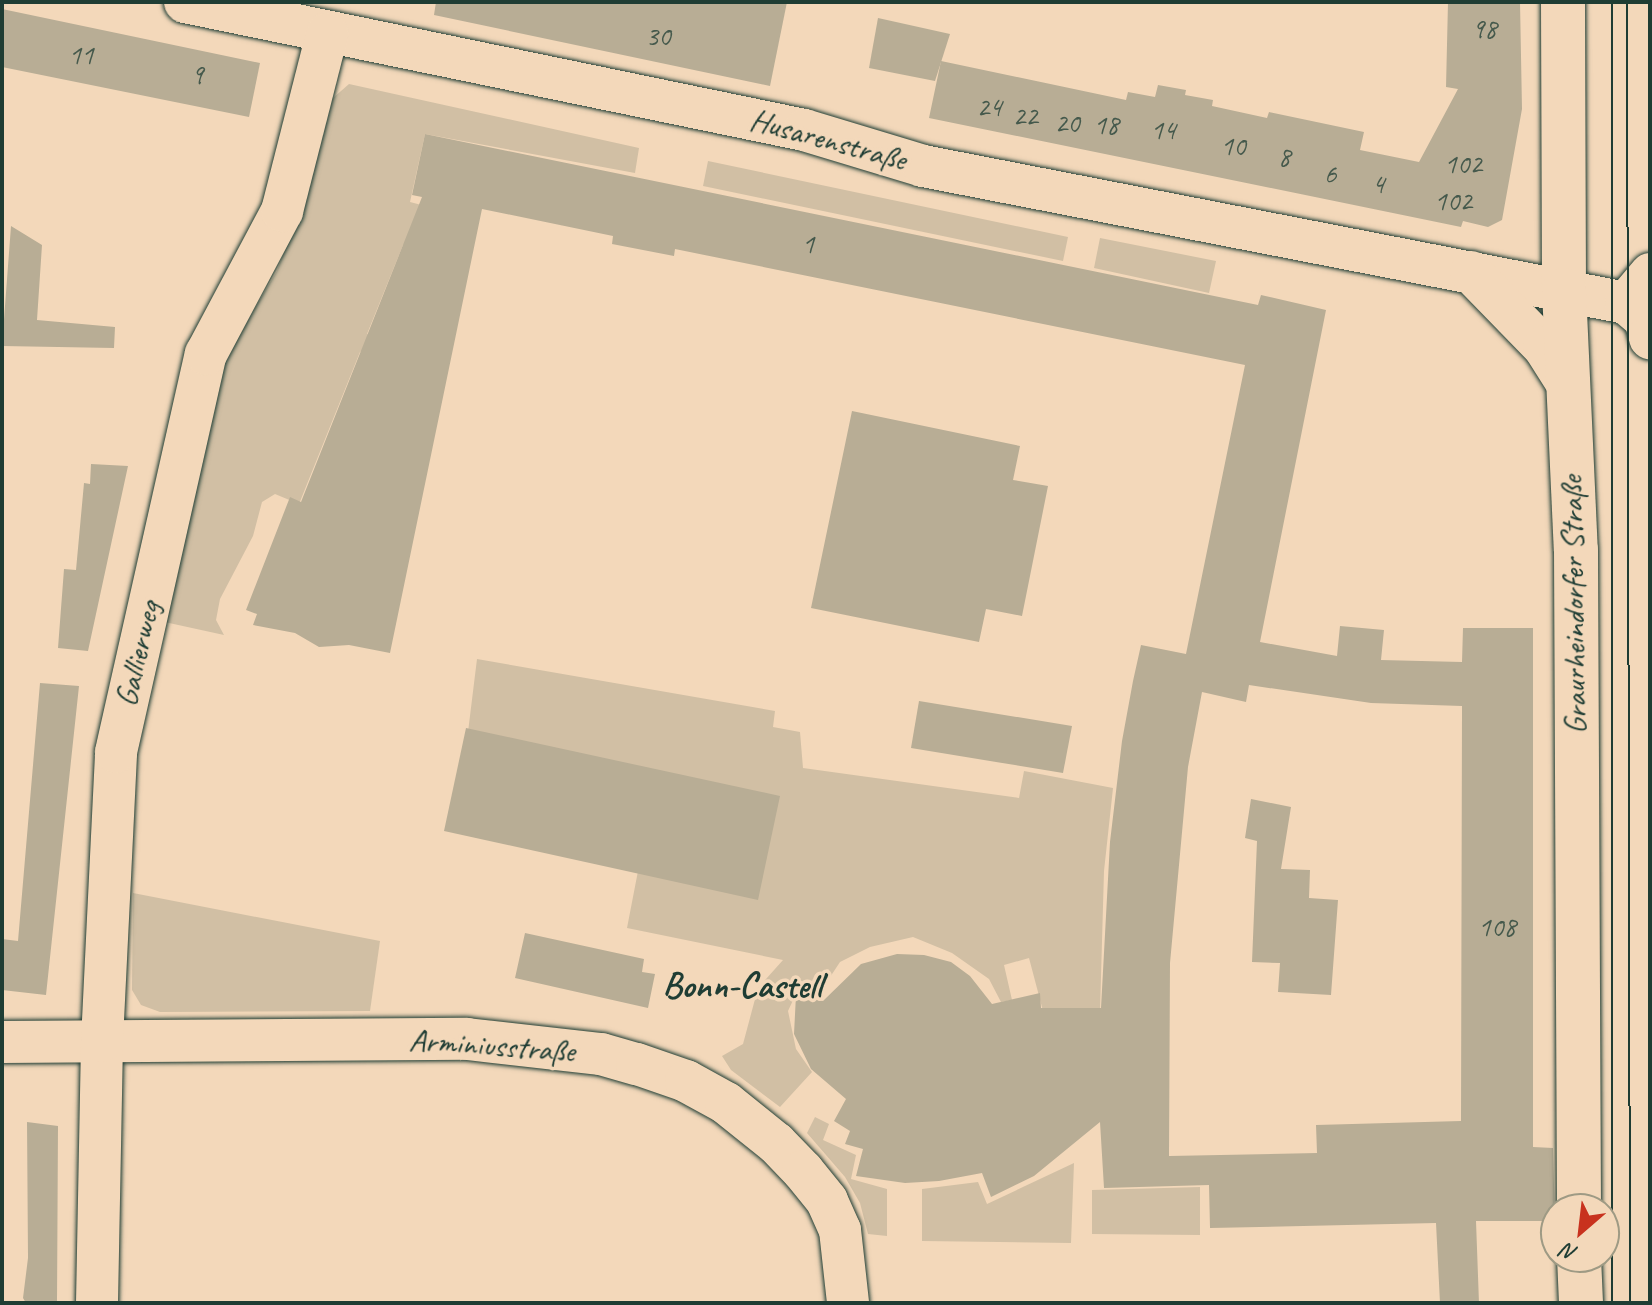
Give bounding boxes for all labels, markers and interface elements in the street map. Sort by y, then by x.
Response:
house number: 98 [1471,12,1497,46]
house number: 30 [645,19,671,53]
house number: 11 [68,38,94,72]
house number: 9 [191,58,203,92]
house number: 24 [976,90,1002,124]
house number: 22 [1012,99,1038,133]
street label: Husarenstraße [746,101,910,179]
house number: 20 [1054,106,1080,140]
house number: 18 [1093,108,1119,142]
house number: 14 [1150,113,1176,147]
house number: 10 [1220,129,1246,163]
house number: 8 [1278,140,1290,174]
house number: 102 [1444,147,1482,181]
house number: 6 [1324,157,1336,191]
house number: 4 [1372,167,1384,201]
house number: 102 [1434,184,1472,218]
house number: 1 [802,227,814,261]
street label: Graurheindorfer Straße [1553,475,1595,735]
street label: Gallierweg [107,598,169,710]
house number: 108 [1478,910,1516,944]
district label: Bonn-Castell [662,964,822,1008]
street label: Arminiusstraße [408,1021,576,1071]
north arrow [1540,1193,1620,1273]
text: N [1557,1237,1582,1268]

